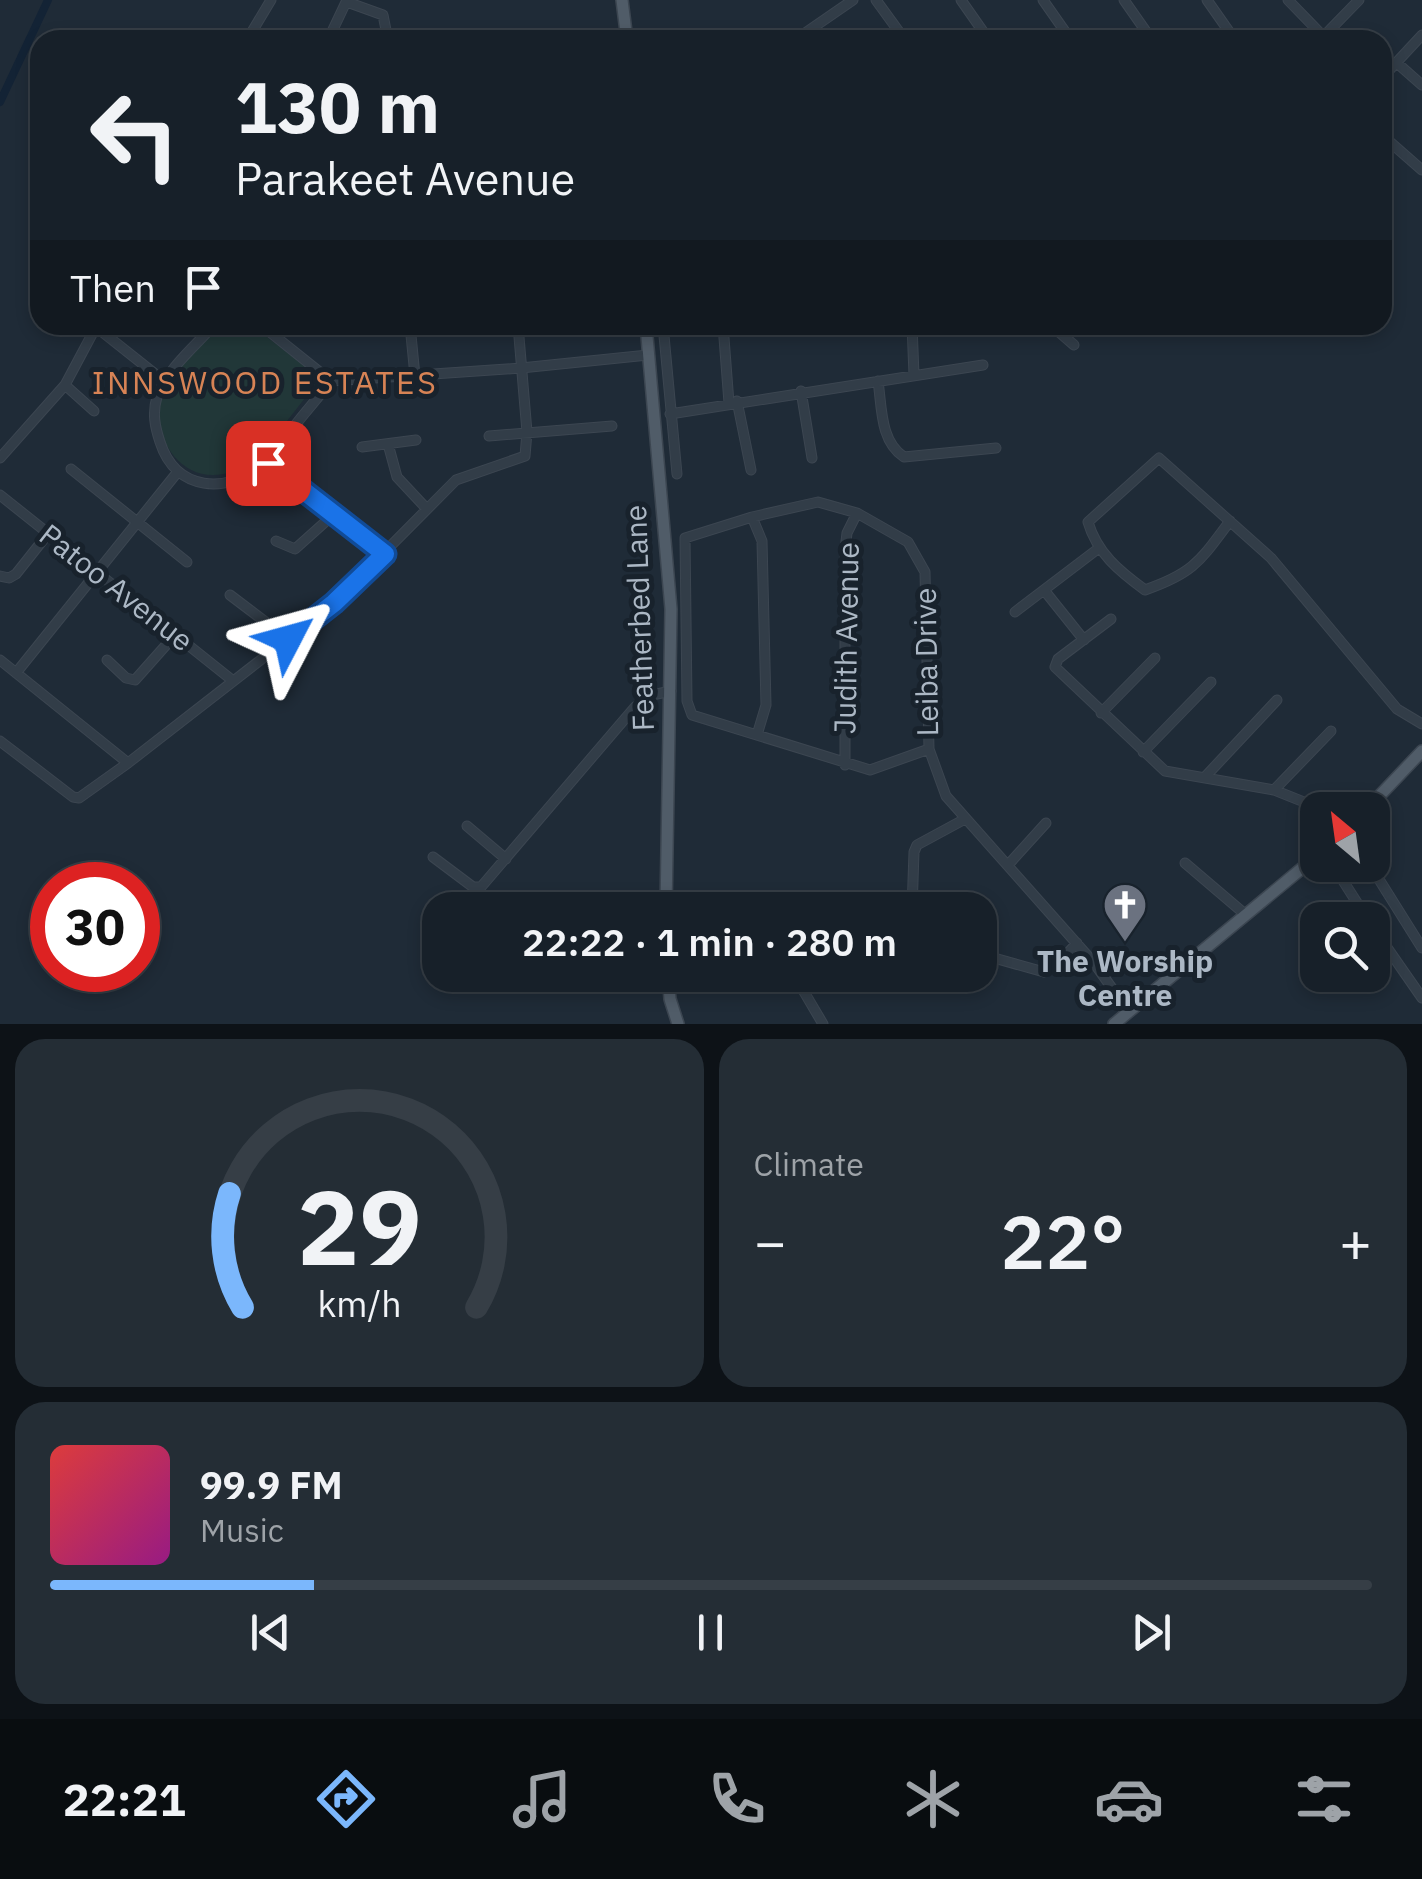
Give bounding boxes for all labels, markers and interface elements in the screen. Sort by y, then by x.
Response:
text: 130 m [235,61,440,152]
icon: left [70,70,200,200]
text: Parakeet Avenue [235,149,575,207]
icon: arrive [176,260,231,315]
text: Then [70,263,156,312]
district label: INNSWOOD ESTATES [92,361,438,403]
pin [226,421,311,506]
icon: arrive [241,436,296,491]
street label: Featherbed Lane [615,504,662,732]
street label: Patoo Avenue [32,514,202,659]
street label: Judith Avenue [824,542,867,734]
position arrow [236,587,340,691]
street label: Leiba Drive [905,587,946,737]
north arrow [1300,792,1390,882]
map controls [1300,792,1390,992]
speed limit sign: 30 [30,862,160,992]
church icon: The Worship Centre [1102,882,1148,943]
button: search [1300,902,1390,992]
text: 22:22 · 1 min · 280 m [522,917,897,966]
place label: The Worship Centre [1037,941,1213,1014]
text: Climate [754,1143,864,1185]
text: 29 [297,1158,422,1294]
text: 22° [1000,1192,1125,1290]
text: − [754,1206,787,1277]
text: + [1339,1206,1372,1277]
text: km/h [317,1280,401,1327]
text: 99.9 FM [200,1460,343,1509]
text: Music [200,1509,284,1551]
icon: previous [243,1605,298,1660]
icon: pause [683,1605,738,1660]
icon: next [1124,1605,1179,1660]
icon: directions [311,1764,381,1834]
icon: music [507,1764,577,1834]
icon: phone [702,1764,772,1834]
icon: climate [898,1764,968,1834]
icon: car [1094,1764,1164,1834]
icon: filters [1289,1764,1359,1834]
text: 22:21 [63,1770,186,1828]

